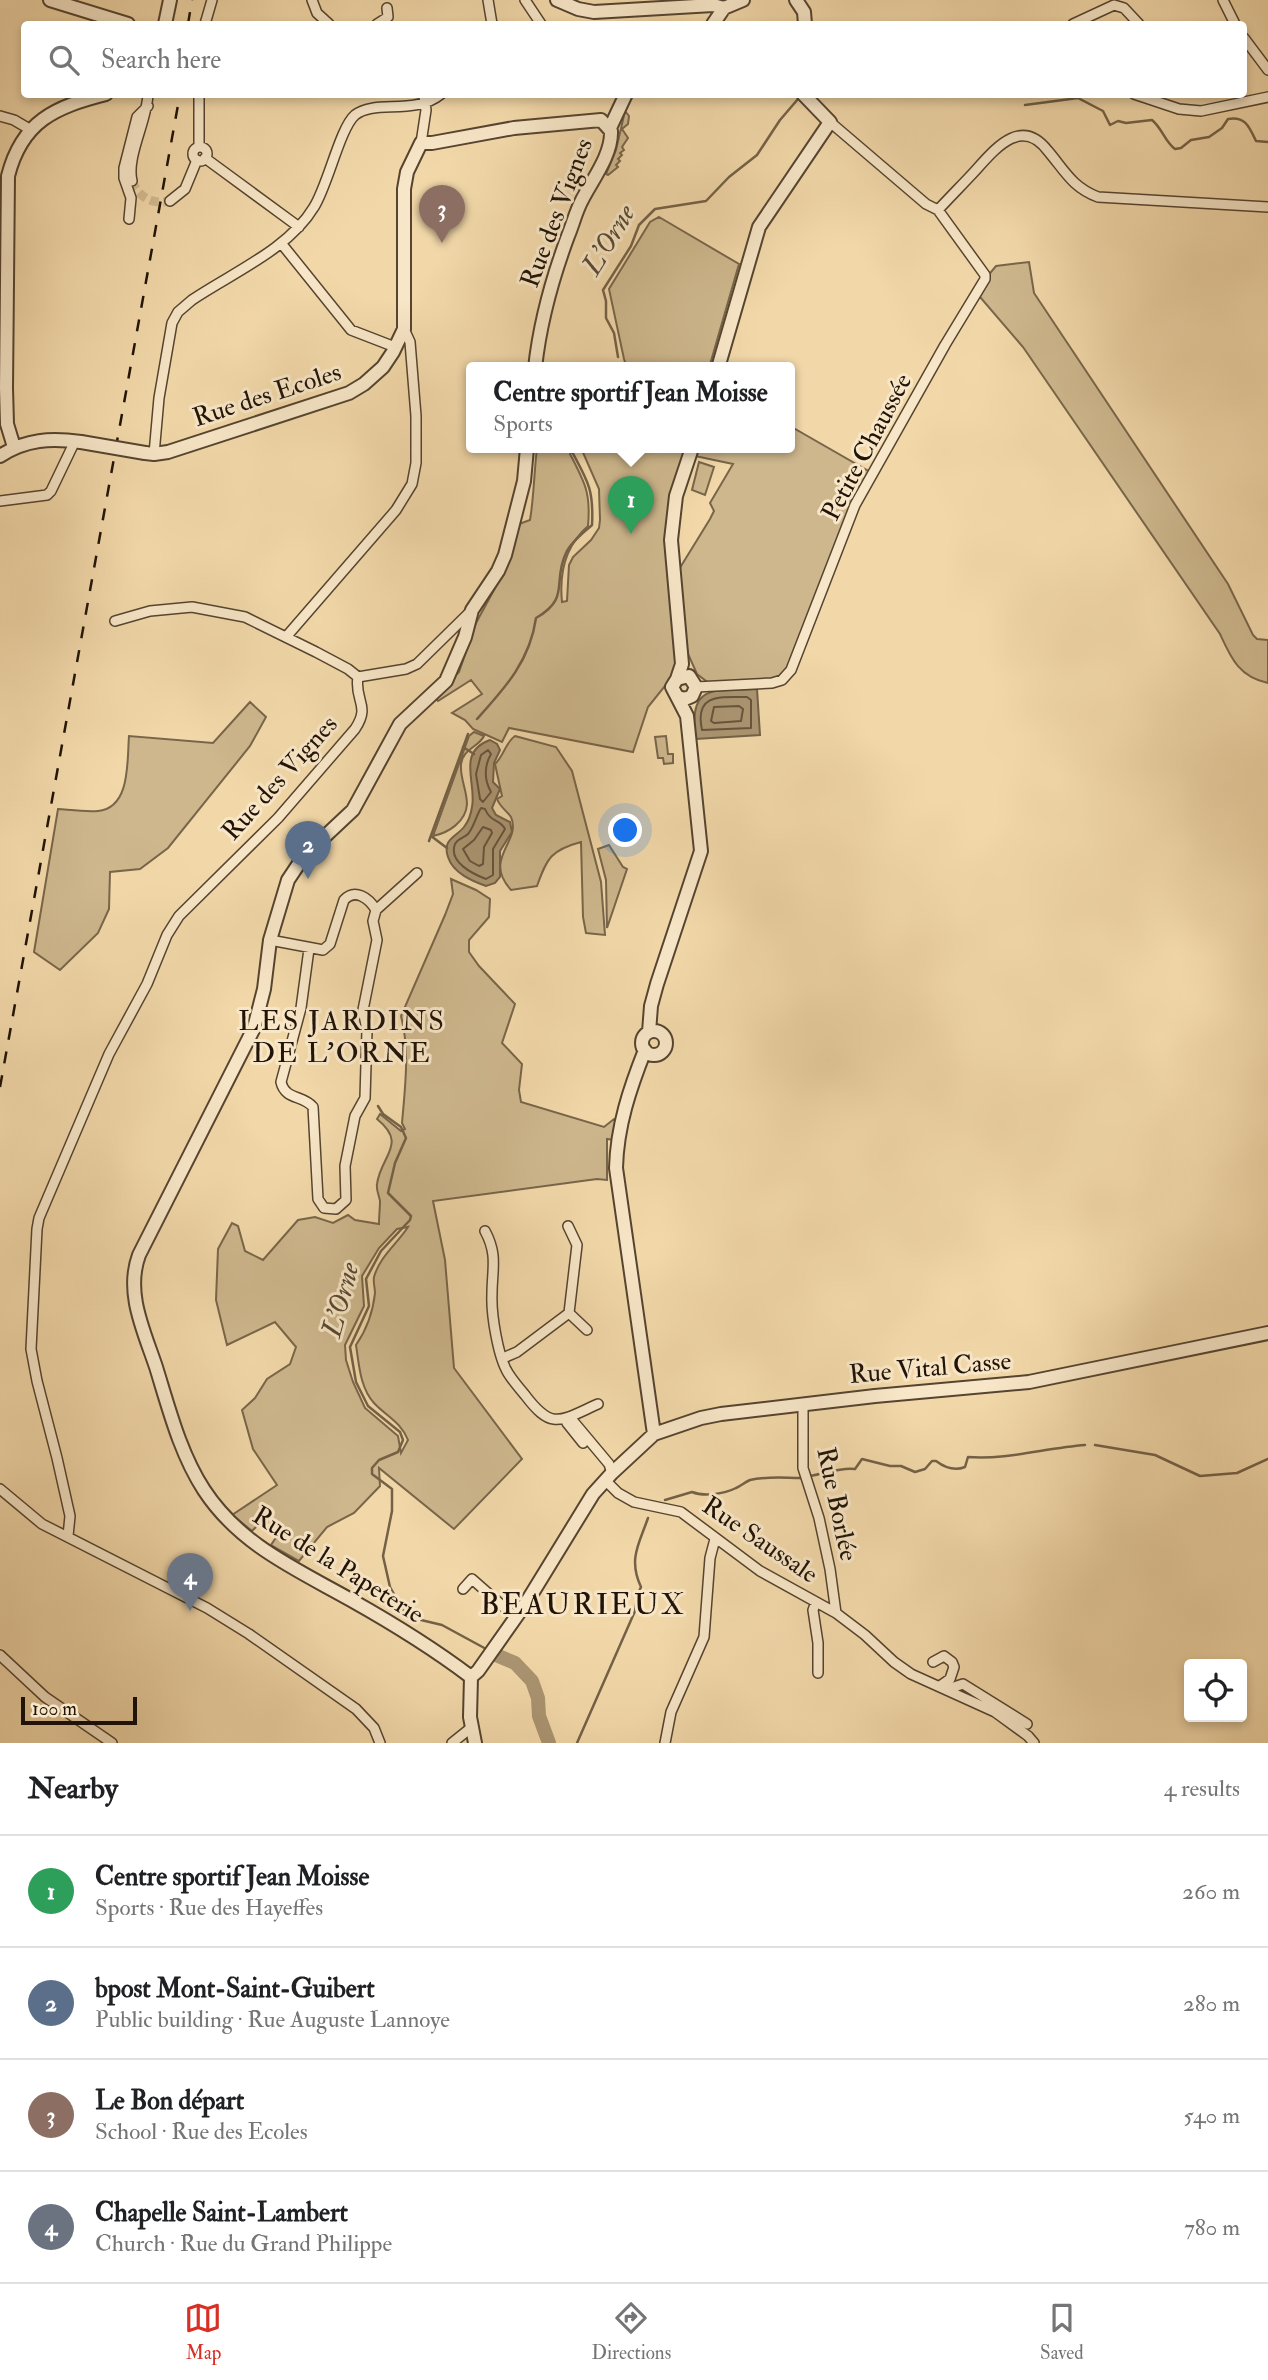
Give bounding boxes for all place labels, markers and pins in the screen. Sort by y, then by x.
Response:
pin: 3 [419,185,465,243]
pin: 1 [608,476,654,534]
pin: 2 [285,821,331,879]
pin: 4 [167,1553,213,1611]

